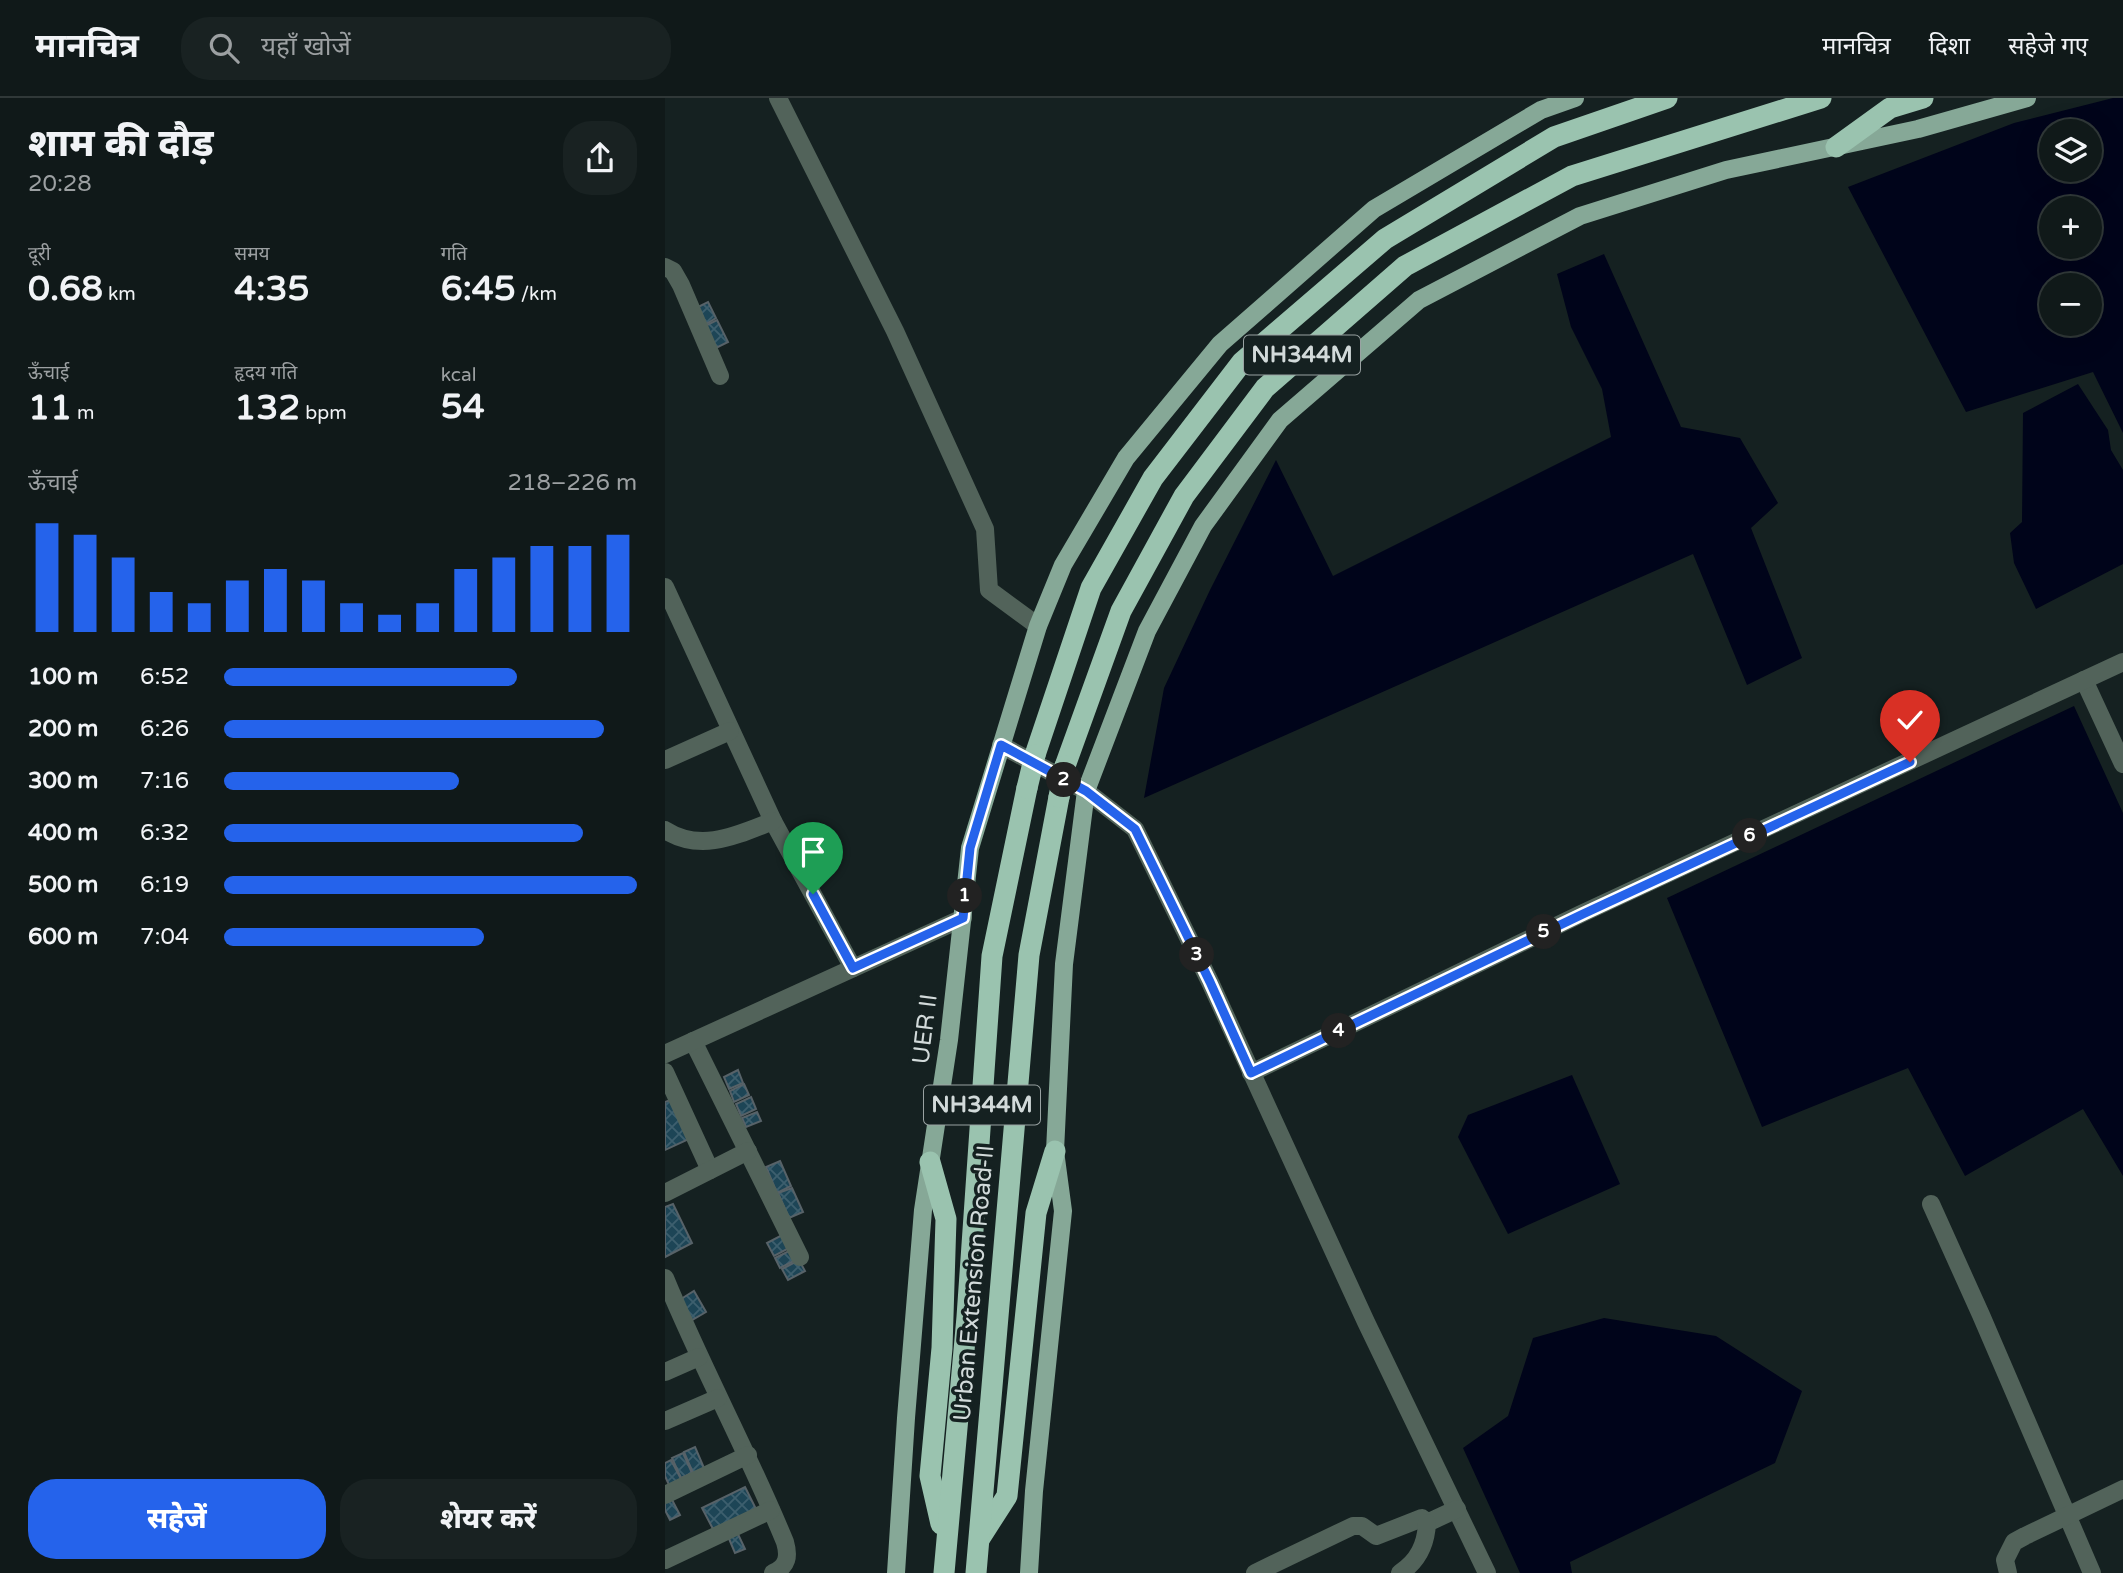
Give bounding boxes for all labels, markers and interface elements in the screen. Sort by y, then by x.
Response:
search box [181,17,671,80]
text: मानचित्र [35,27,139,66]
icon: search [205,29,243,67]
text: यहाँ खोजें [261,31,351,62]
text: मानचित्र [1822,32,1891,61]
text: दिशा [1929,32,1970,61]
text: सहेजे गए [2008,32,2088,61]
map controls [2039,119,2102,336]
button: layers [2039,119,2102,182]
text: शाम की दौड़ [28,121,214,167]
button: share [563,121,637,195]
text: 20:28 [28,170,92,198]
button: + [2039,196,2102,259]
text: दूरी [28,243,51,265]
text: समय [234,243,270,265]
text: गति [441,243,467,265]
text: 0.68 [28,268,103,310]
text: 4:35 [234,268,309,310]
text: 6:45 [441,268,516,310]
button: − [2039,273,2102,336]
text: km [103,283,136,305]
text: /km [516,283,557,305]
road number: NH344M [1244,336,1360,374]
text: ऊँचाई [28,362,69,384]
text: हृदय गति [234,362,297,384]
text: kcal [441,364,476,386]
text: 54 [441,386,485,428]
text: 11 [28,387,72,429]
text: 132 [234,387,300,429]
text: m [72,402,94,424]
text: bpm [300,402,347,424]
text: ऊँचाई [28,469,78,497]
text: 218–226 m [508,469,637,497]
text: 100 m [28,663,98,691]
text: 6:52 [140,663,189,691]
pin [1880,690,1940,762]
icon: check [1891,701,1929,739]
text: 200 m [28,715,98,743]
text: 6:26 [140,715,189,743]
pin: 2 [1047,762,1081,798]
text: 300 m [28,767,98,795]
text: 7:16 [140,767,189,795]
text: 2 [1058,768,1069,790]
pin: 6 [1733,818,1767,854]
text: 400 m [28,819,98,847]
text: 6:32 [140,819,189,847]
pin [783,822,843,894]
text: 6 [1744,824,1755,846]
icon: arrive [794,833,832,871]
text: 500 m [28,871,98,899]
text: 6:19 [140,871,189,899]
pin: 1 [947,878,983,914]
text: 1 [959,884,970,906]
pin: 5 [1527,914,1561,950]
text: 5 [1538,920,1549,942]
text: 600 m [28,923,98,951]
text: 7:04 [140,923,189,951]
pin: 3 [1179,938,1215,972]
text: 3 [1191,943,1202,965]
street label: UER II [906,992,944,1066]
pin: 4 [1321,1014,1357,1048]
text: 4 [1333,1019,1344,1041]
road number: NH344M [924,1086,1040,1124]
street label: Urban Extension Road-II [947,1144,1001,1422]
button: सहेजें [28,1479,326,1559]
button: शेयर करें [340,1479,637,1559]

